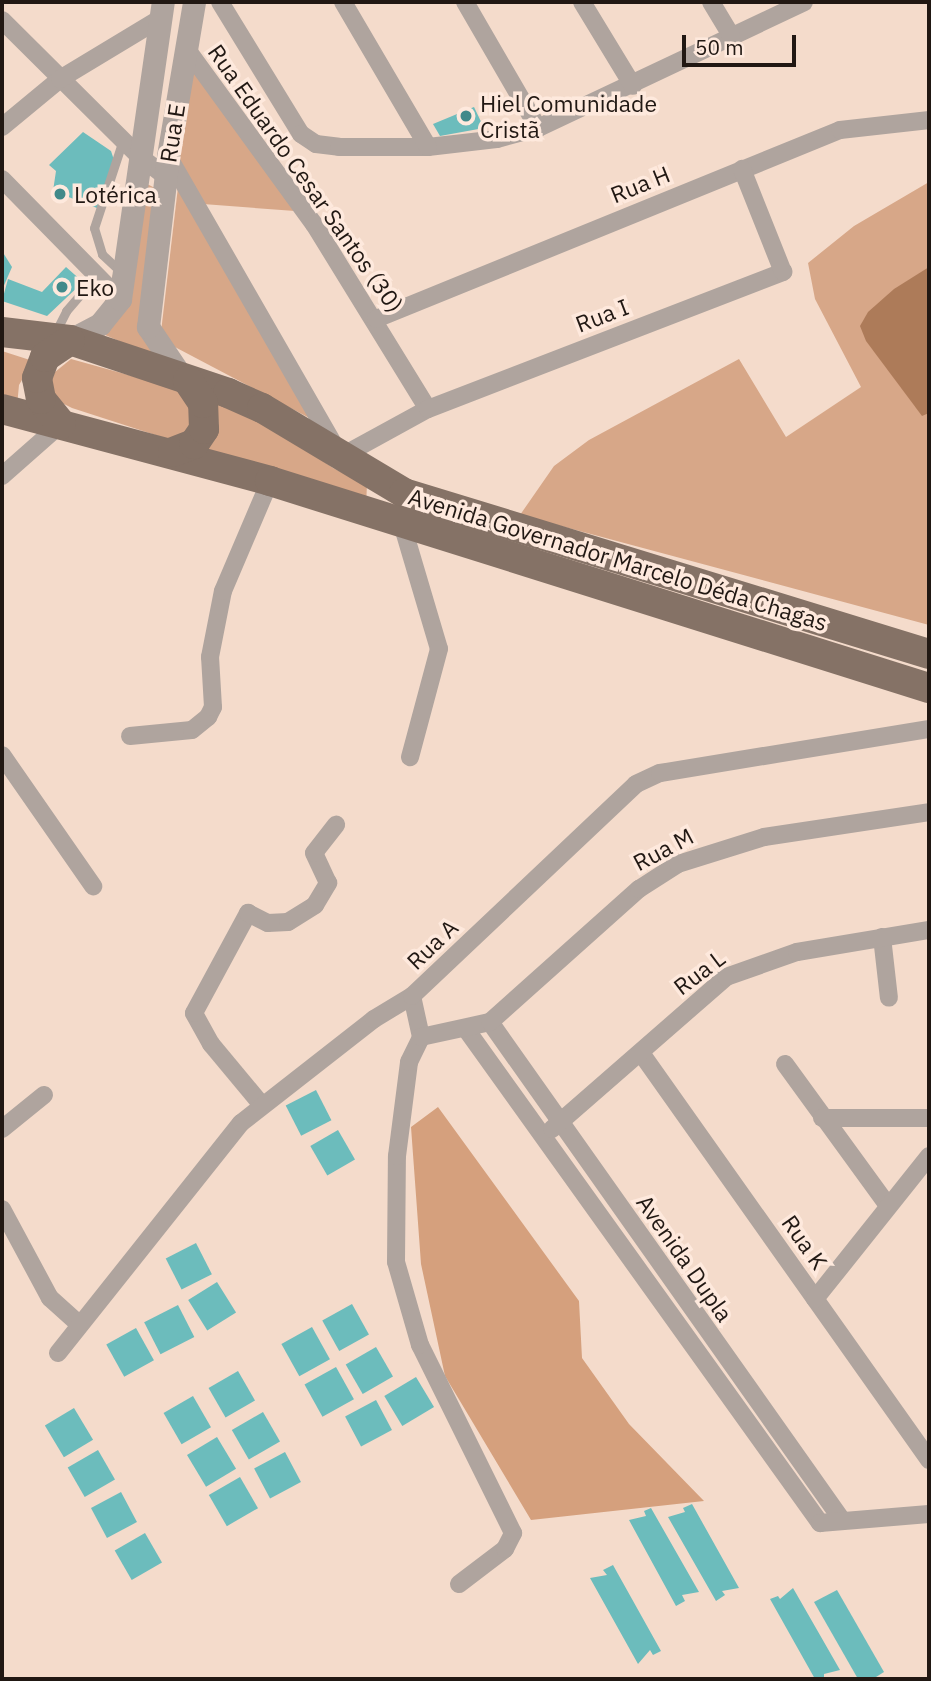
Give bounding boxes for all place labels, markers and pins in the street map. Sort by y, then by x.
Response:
place label: Hiel Comunidade Cristã [480,89,657,143]
marker: Hiel Comunidade Cristã [458,108,474,124]
place label: Lotérica [74,180,157,208]
marker: Lotérica [52,186,68,202]
place label: Eko [76,273,114,301]
marker: Eko [54,279,70,295]

